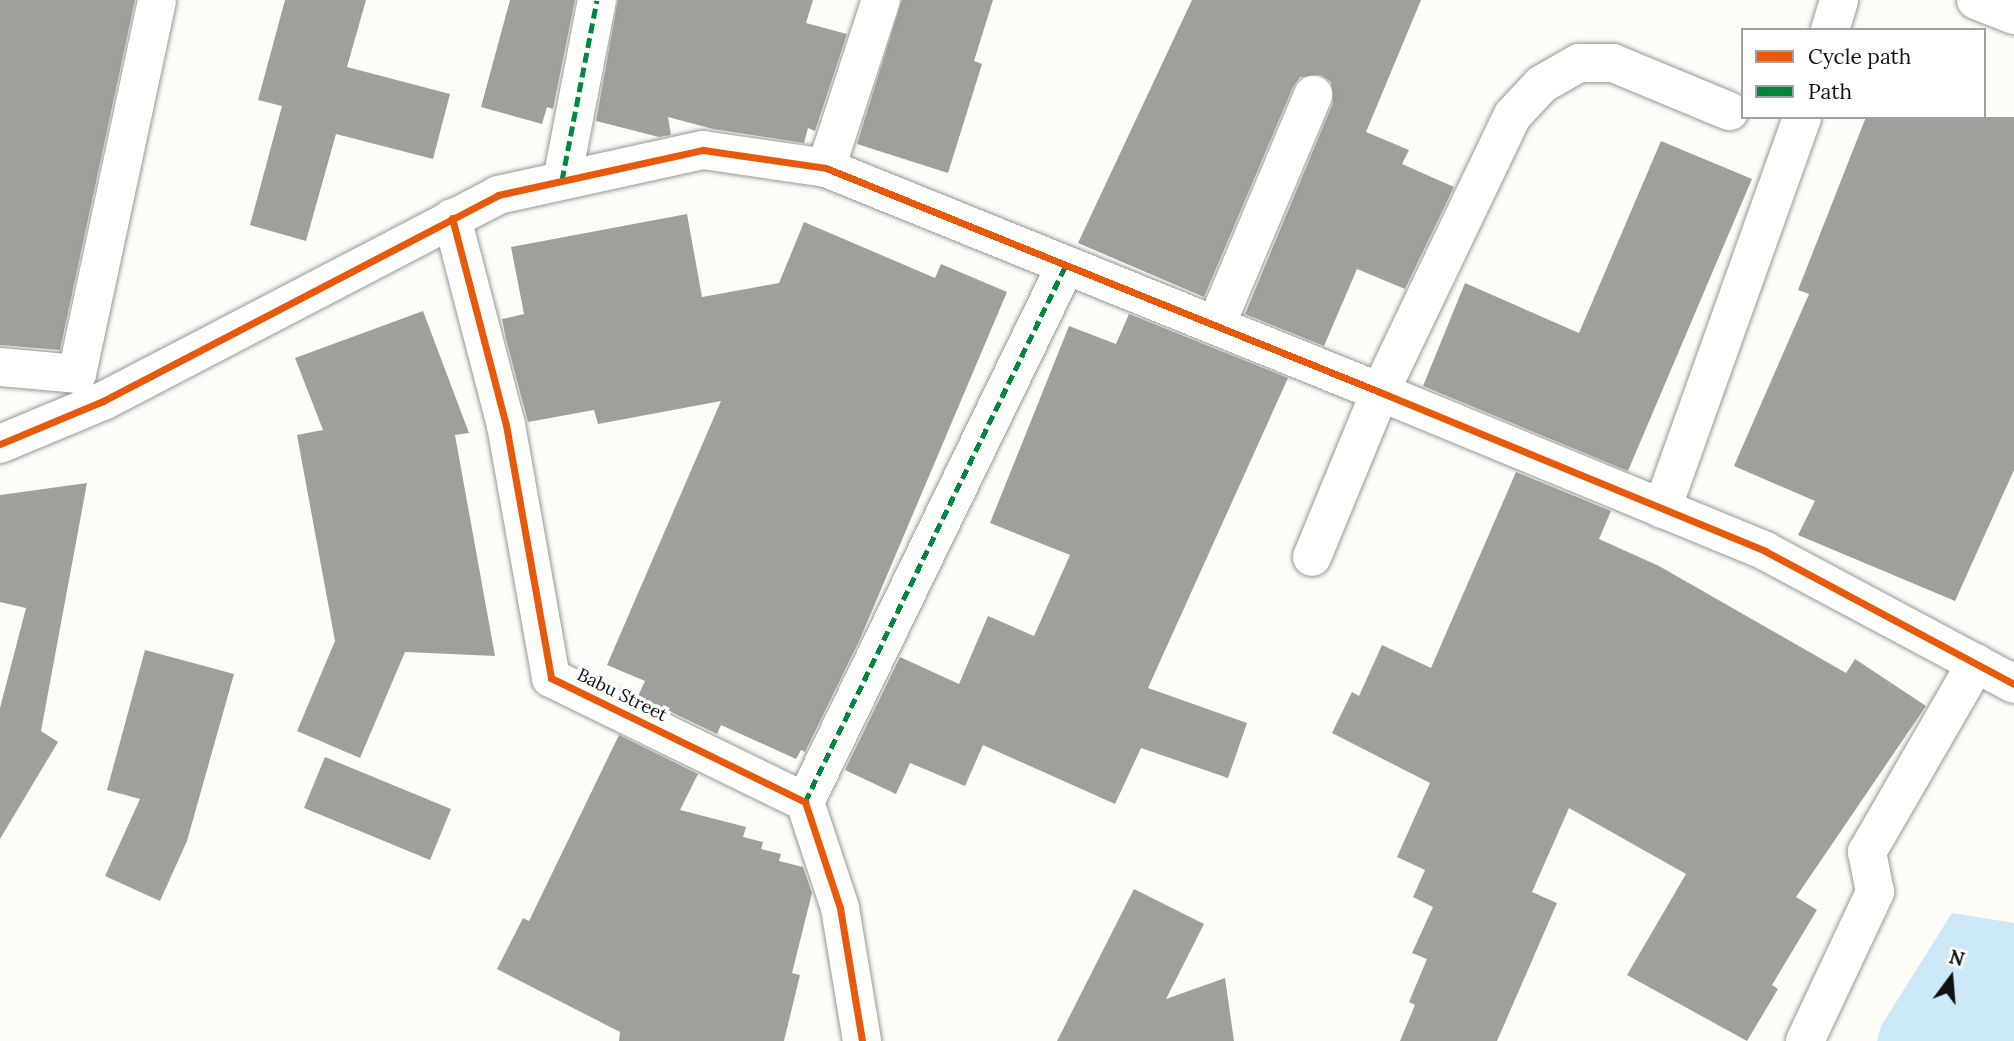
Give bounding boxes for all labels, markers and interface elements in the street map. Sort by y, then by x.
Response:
legend [1741,28,1986,119]
text: Cycle path [1808,43,1911,70]
text: Path [1808,78,1852,105]
street label: Babu Street [573,664,671,726]
north arrow [1916,943,1986,1013]
text: N [1946,944,1967,971]

